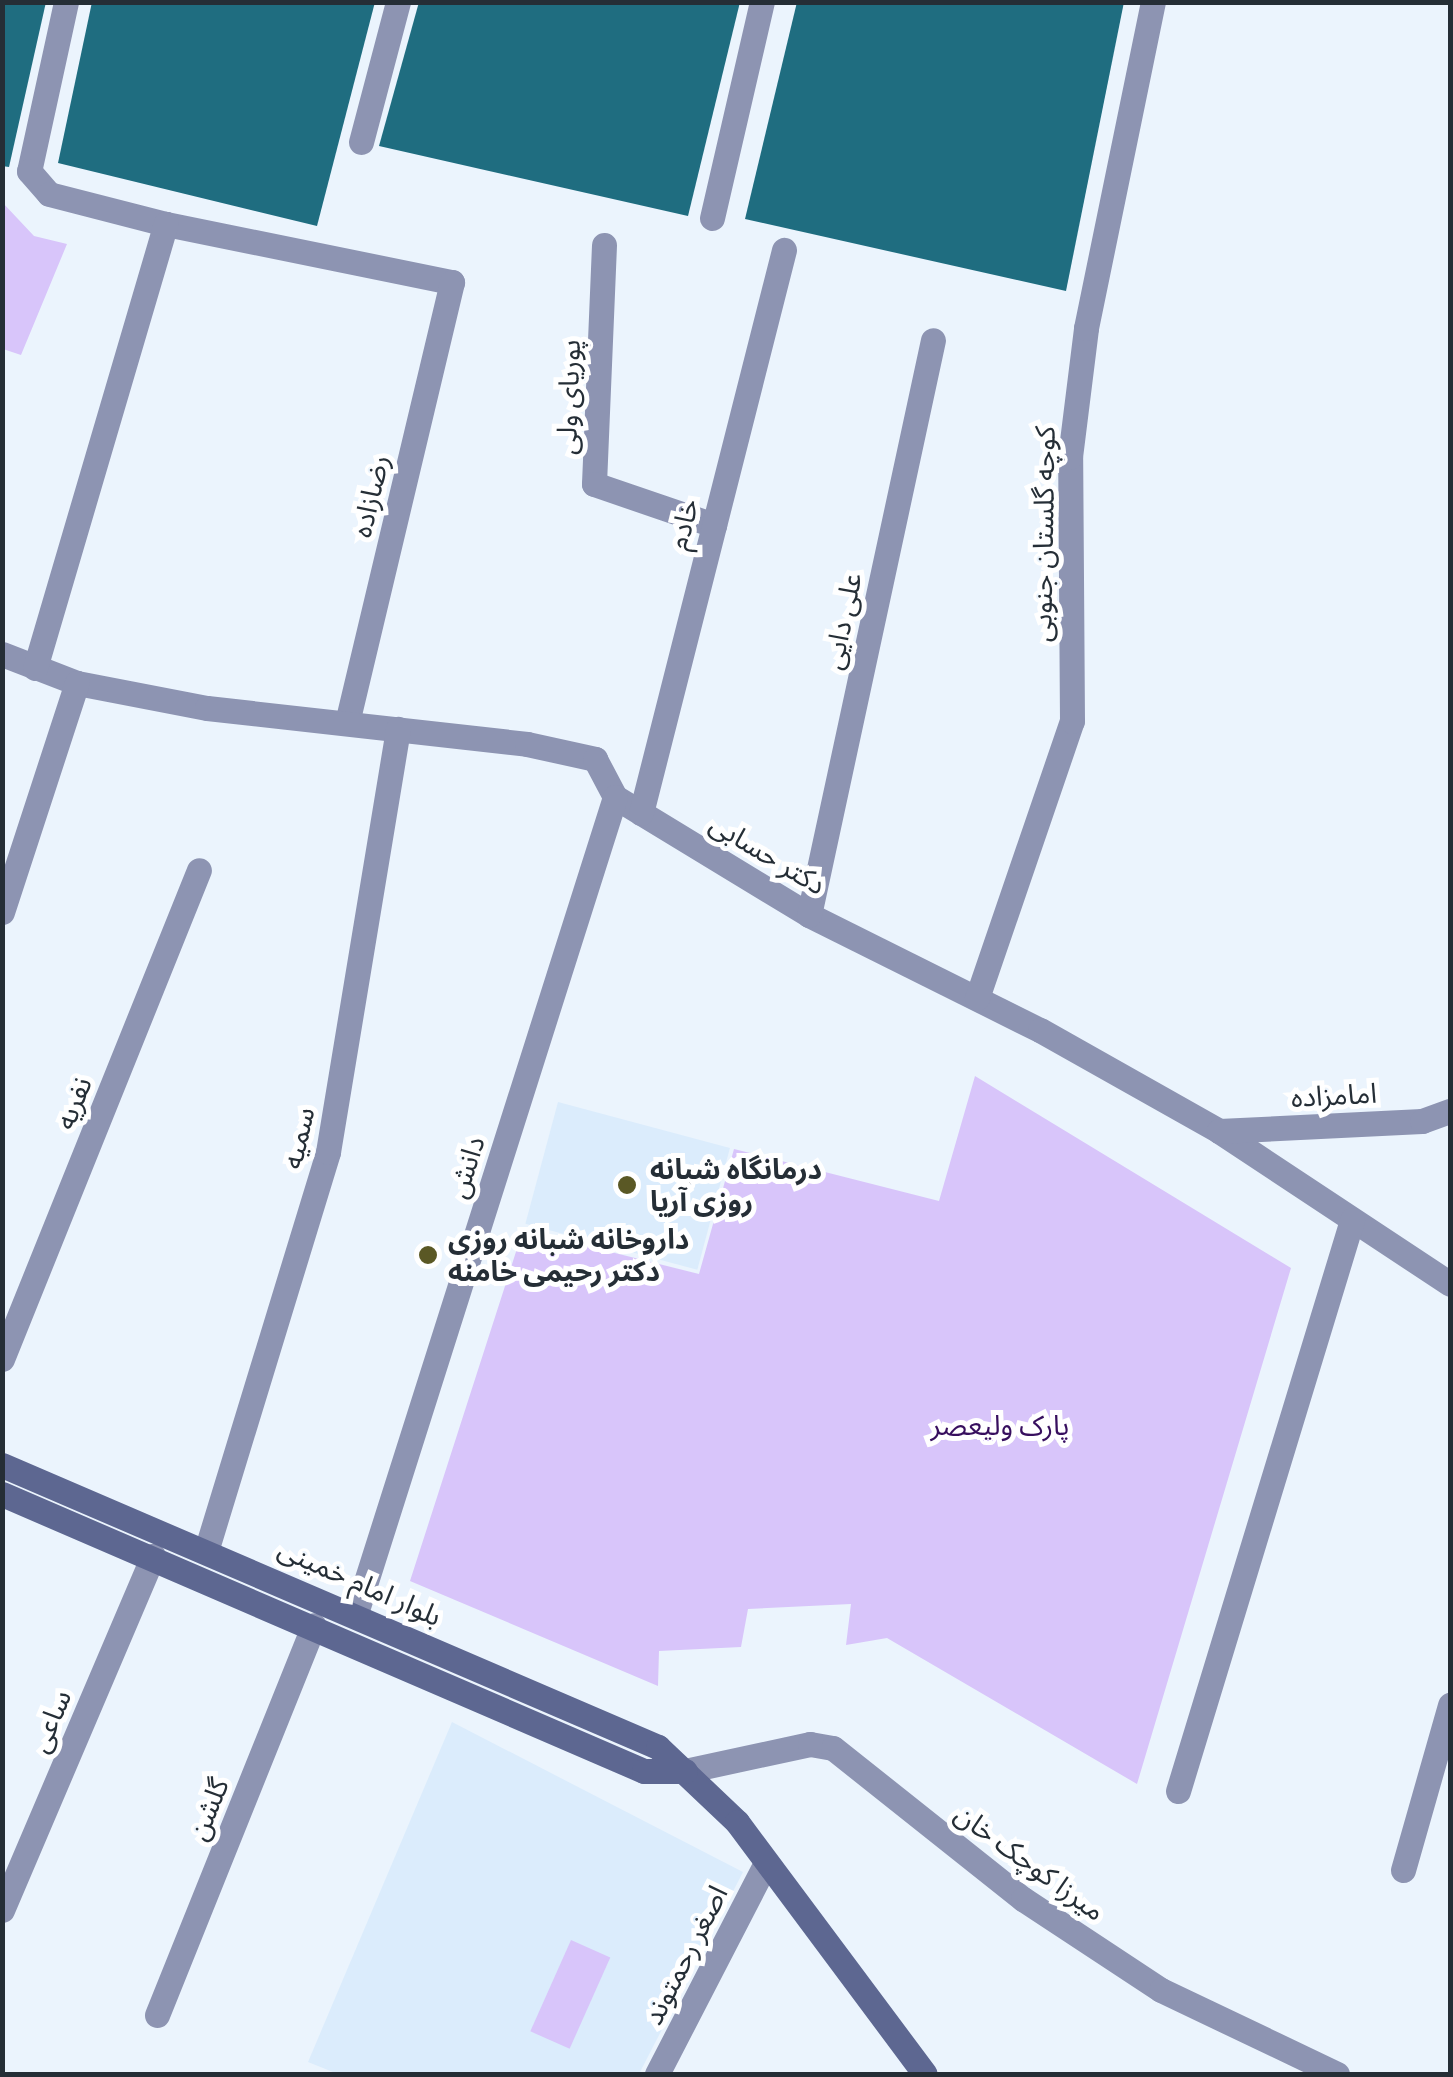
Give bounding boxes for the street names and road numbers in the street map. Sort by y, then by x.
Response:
street label: پوریای ولی [549,339,587,455]
street label: کوچه گلستان جنوبی [1024,426,1062,642]
street label: رضازاده [344,451,396,541]
street label: خادم [660,495,706,553]
street label: علی دایی [815,569,869,673]
street label: دکتر حسابی [704,806,832,902]
street label: نفریه [47,1072,99,1134]
street label: امامزاده [1290,1076,1378,1114]
street label: سمیه [275,1104,321,1172]
street label: دانش [440,1132,492,1202]
street label: بلوار امام خمینی [273,1531,447,1633]
street label: ساعی [22,1685,78,1757]
street label: گلشن [180,1773,236,1845]
street label: میرزا کوچک خان [948,1796,1112,1928]
street label: اصغر رحمتوند [636,1880,734,2030]

